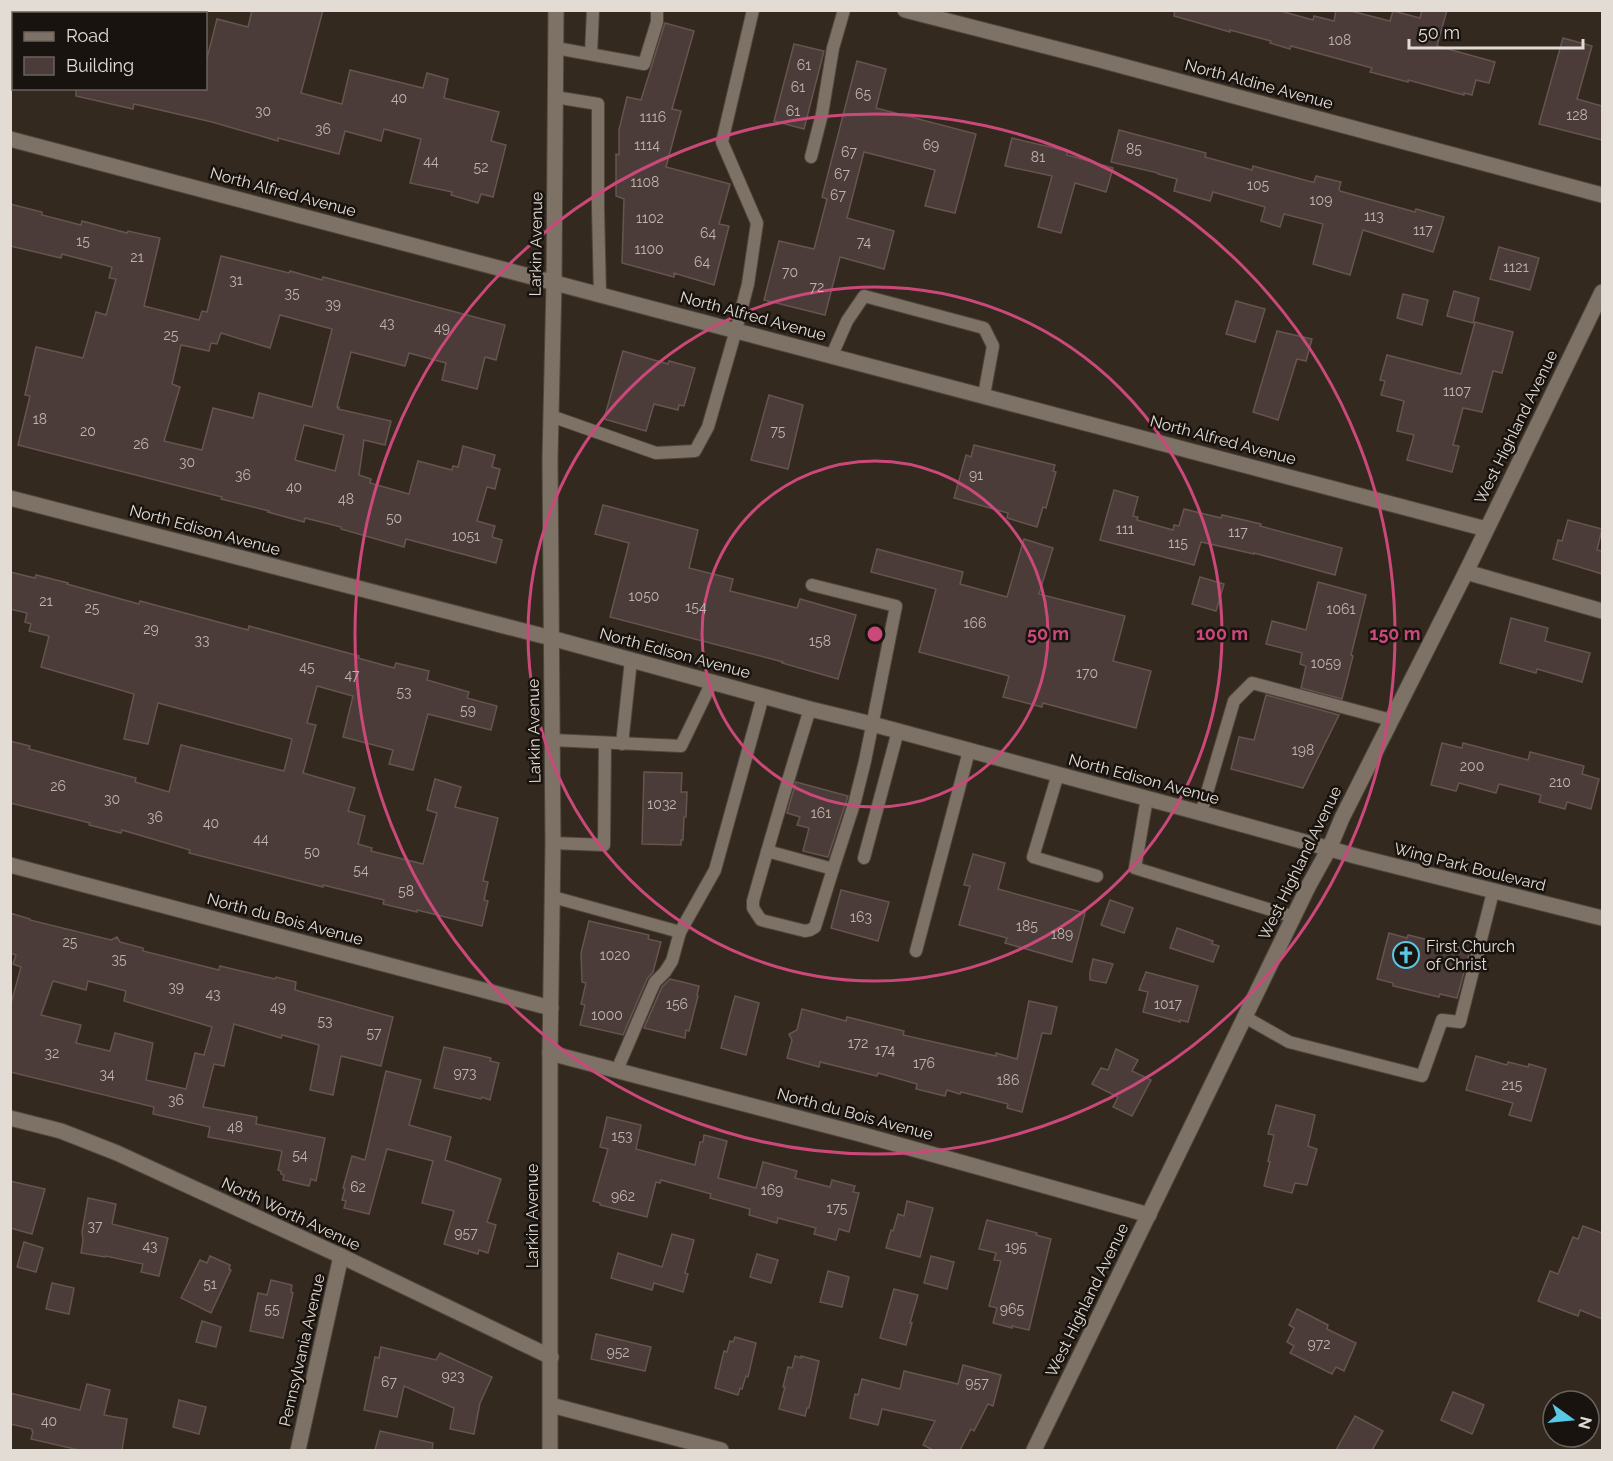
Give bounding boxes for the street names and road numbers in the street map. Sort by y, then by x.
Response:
street label: North Aldine Avenue [1183,55,1335,113]
street label: North Alfred Avenue [208,163,358,221]
street label: Larkin Avenue [526,191,546,297]
street label: North Alfred Avenue [678,287,828,345]
street label: West Highland Avenue [1470,347,1562,507]
street label: North Alfred Avenue [1148,411,1298,469]
street label: North Edison Avenue [128,501,282,559]
street label: North Edison Avenue [598,624,752,682]
street label: Larkin Avenue [524,678,544,784]
street label: North Edison Avenue [1067,750,1221,808]
street label: West Highland Avenue [1254,783,1346,943]
street label: Wing Park Boulevard [1392,839,1548,895]
street label: North du Bois Avenue [205,889,365,949]
street label: North du Bois Avenue [775,1084,935,1144]
street label: Larkin Avenue [523,1164,542,1268]
street label: North Worth Avenue [219,1174,363,1254]
street label: West Highland Avenue [1041,1220,1133,1380]
street label: Pennsylvania Avenue [275,1272,329,1428]

